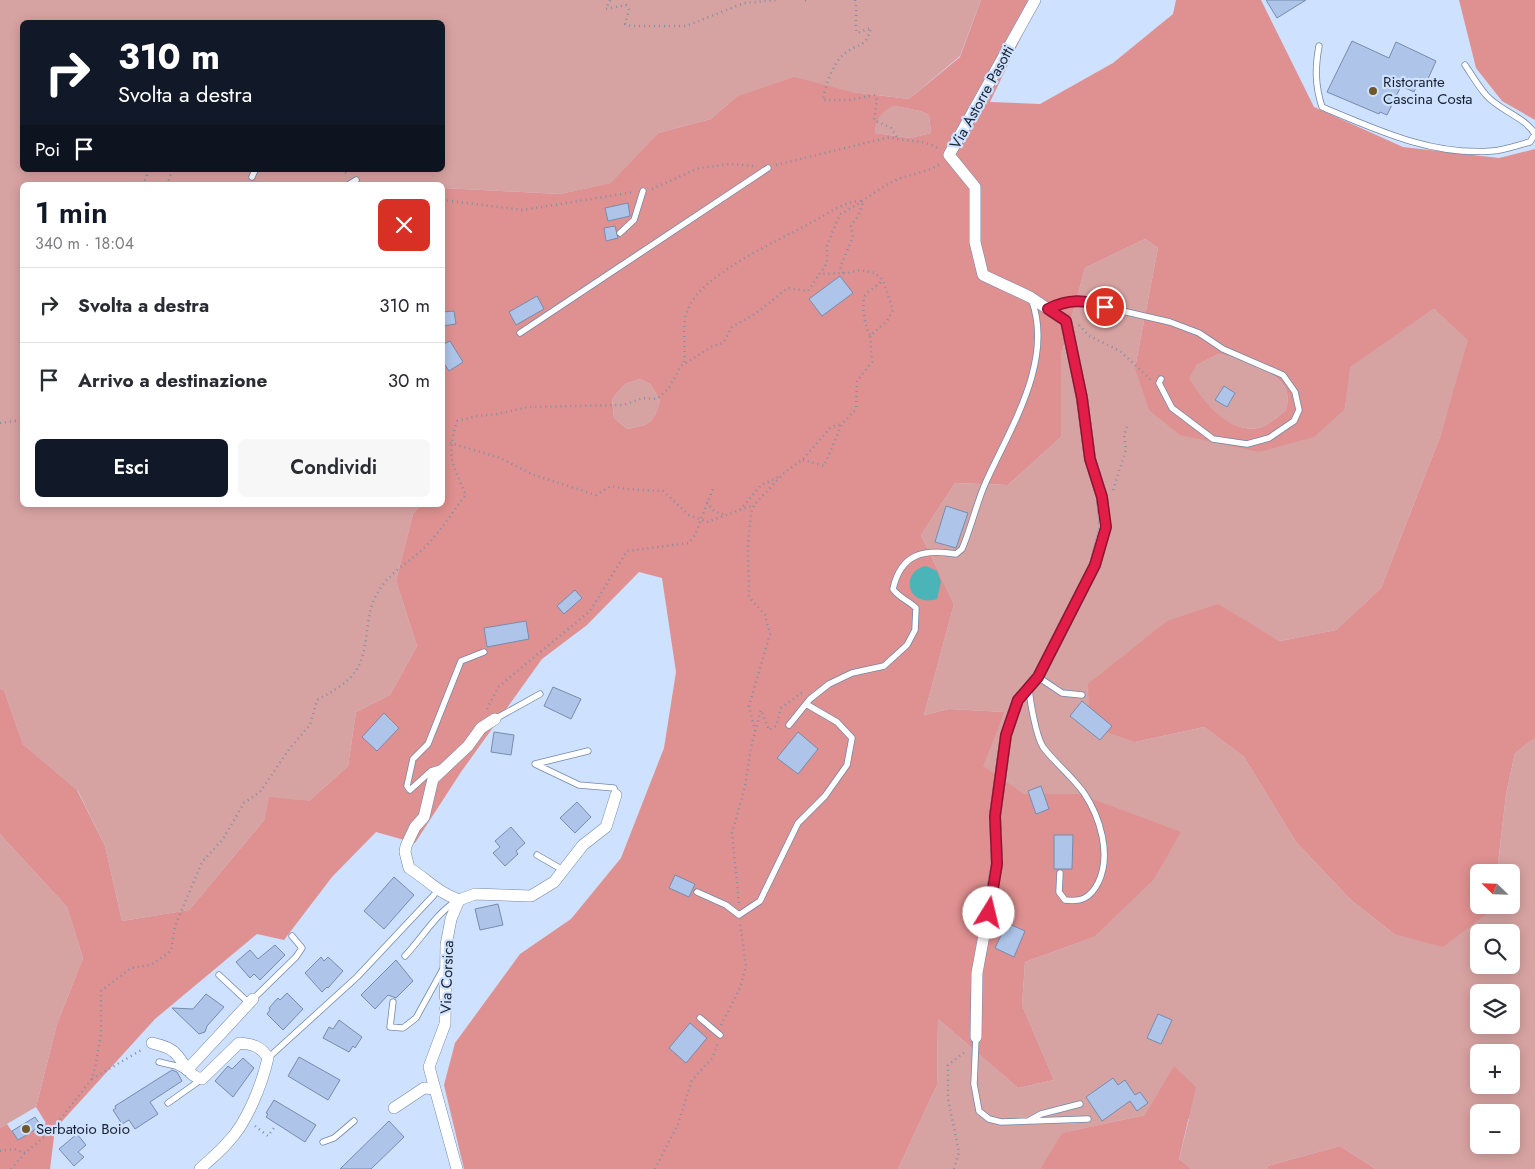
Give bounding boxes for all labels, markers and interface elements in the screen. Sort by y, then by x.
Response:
text: 310 m [118,32,220,82]
icon: right [35,40,100,105]
street label: Via Astorre Pasotti [944,41,1020,153]
place label: Ristorante Cascina Costa [1383,71,1473,110]
text: Svolta a destra [118,78,252,110]
marker: Ristorante Cascina Costa [1367,85,1379,97]
icon: arrive [70,135,98,163]
text: Poi [35,136,60,163]
text: 1 min [35,191,108,234]
button: close [378,199,430,251]
text: 340 m · 18:04 [35,232,134,255]
pin [1084,286,1126,328]
icon: right [35,291,63,319]
text: Svolta a destra [78,292,209,319]
text: 310 m [379,292,430,319]
icon: arrive [1091,293,1119,321]
icon: arrive [35,366,63,394]
text: Arrivo a destinazione [78,367,267,394]
text: 30 m [388,367,430,394]
button: Esci [35,439,228,497]
button: Condividi [238,439,430,497]
north arrow [1470,864,1520,914]
map controls [1470,864,1520,1154]
position arrow [962,886,1014,938]
button: search [1470,924,1520,974]
street label: Via Corsica [435,940,459,1014]
button: layers [1470,984,1520,1034]
button: + [1470,1044,1520,1094]
button: − [1470,1104,1520,1154]
place label: Serbatoio Boio [36,1118,130,1140]
marker: Serbatoio Boio [20,1123,32,1135]

